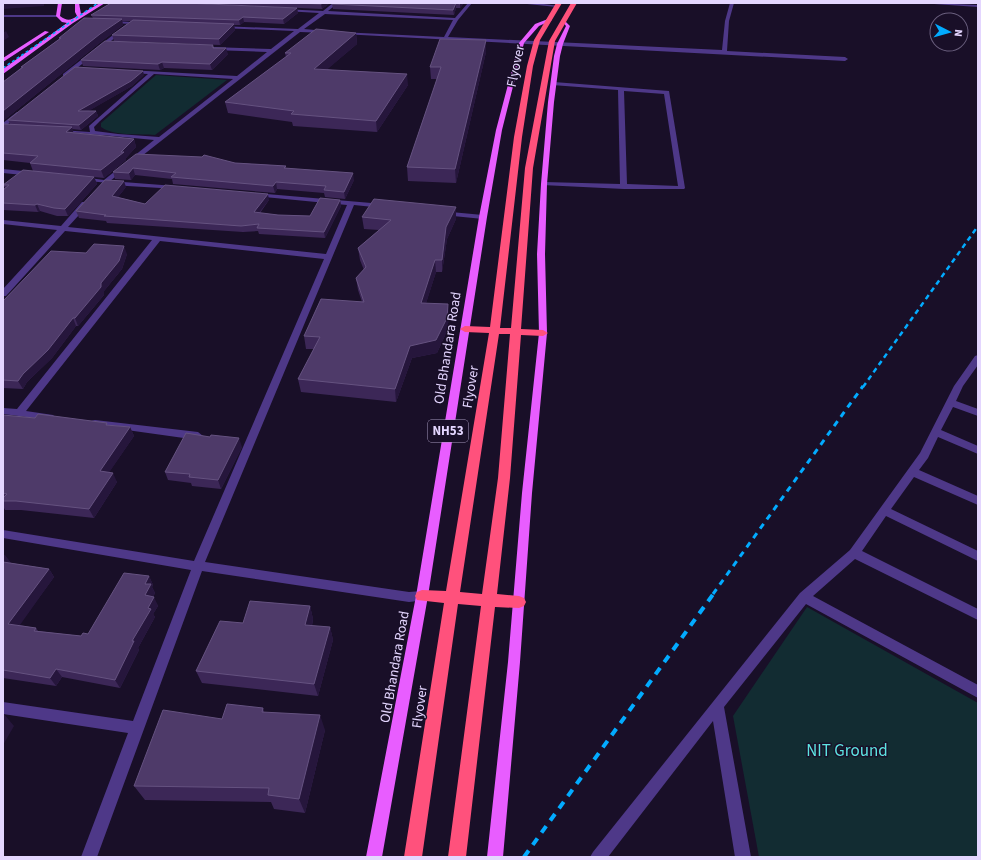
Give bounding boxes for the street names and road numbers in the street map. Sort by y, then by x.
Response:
street label: Flyover [502,43,530,89]
street label: Old Bhandara Road [429,291,467,405]
street label: Flyover [458,364,484,410]
road number: NH53 [428,420,468,442]
street label: Old Bhandara Road [375,609,415,725]
street label: Flyover [407,684,433,730]

